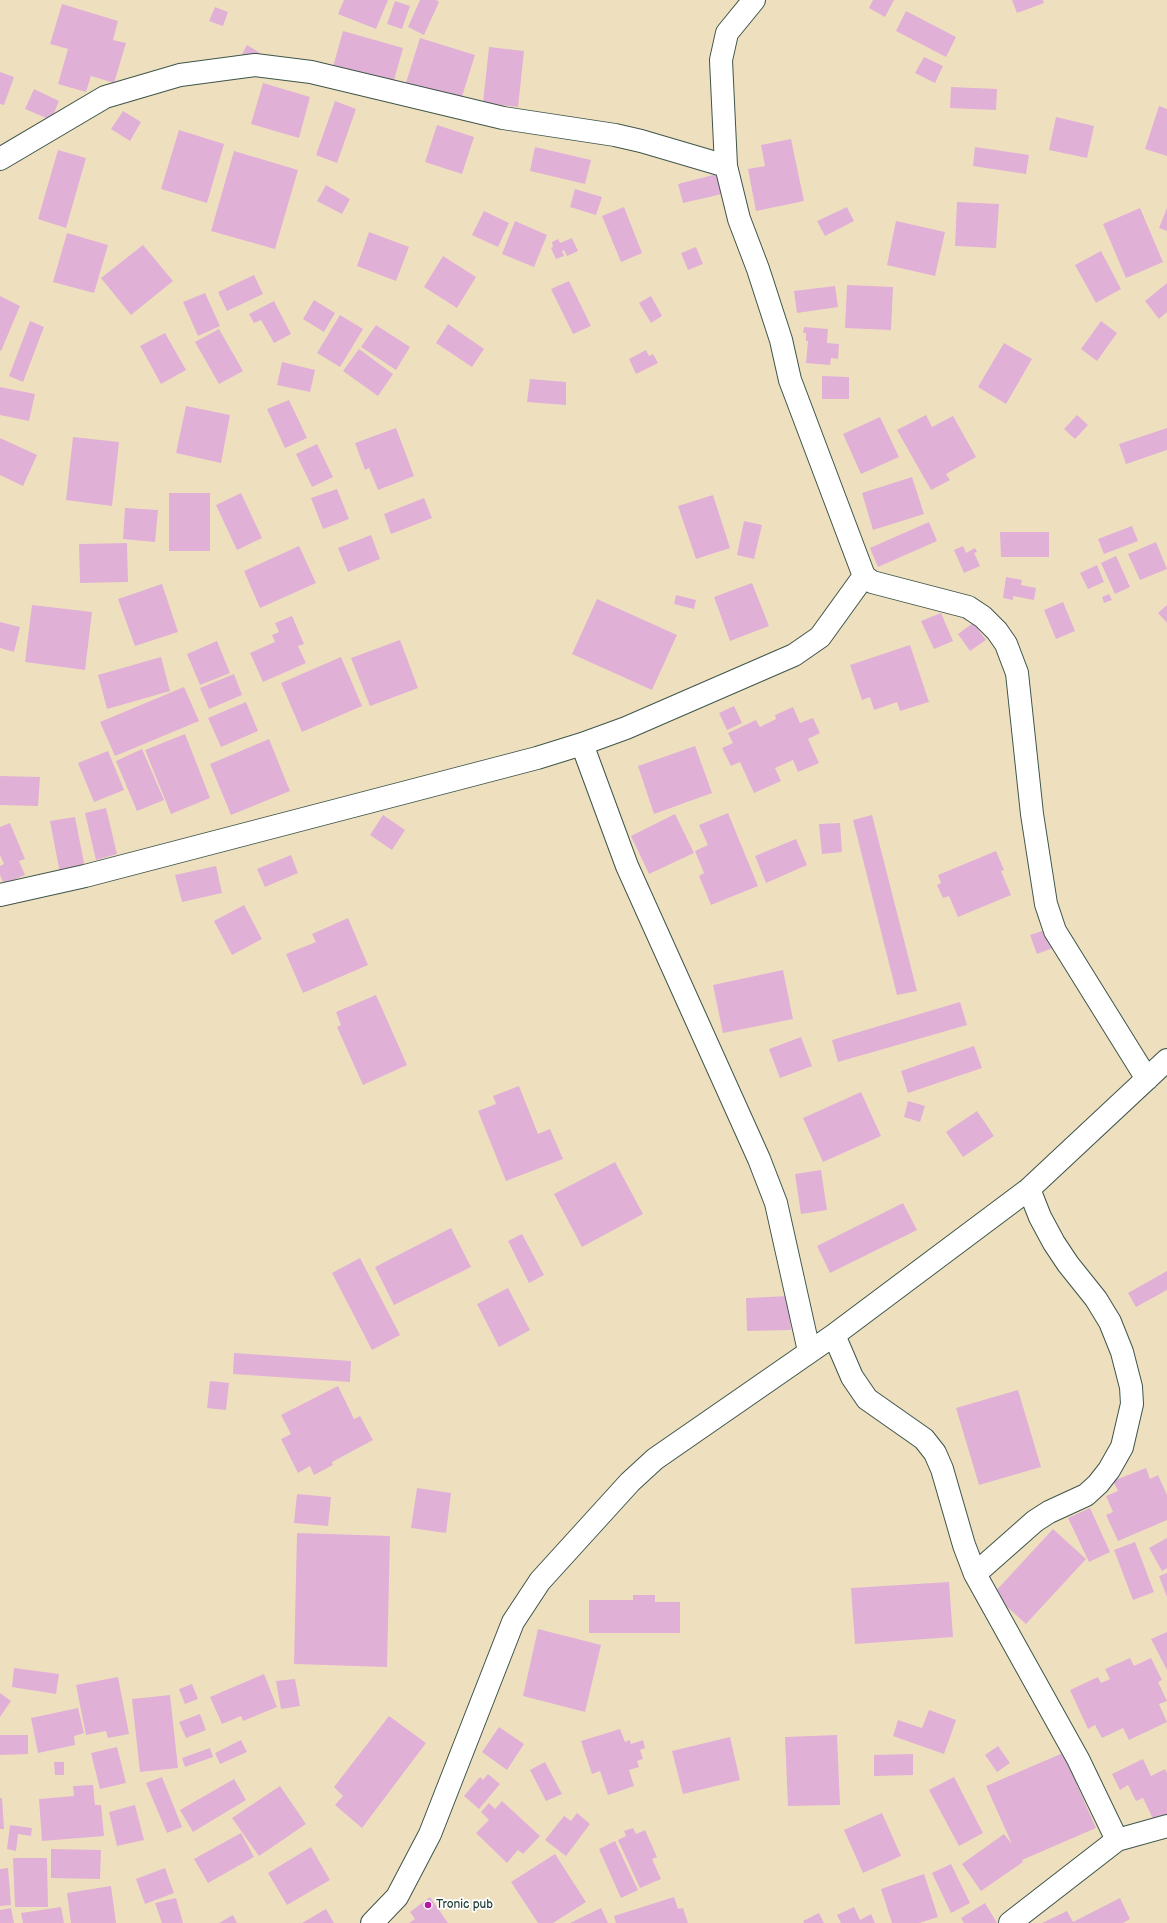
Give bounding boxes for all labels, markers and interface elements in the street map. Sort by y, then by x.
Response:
place label: Tronic pub [436,1898,493,1912]
marker: Tronic pub [423,1900,433,1910]

